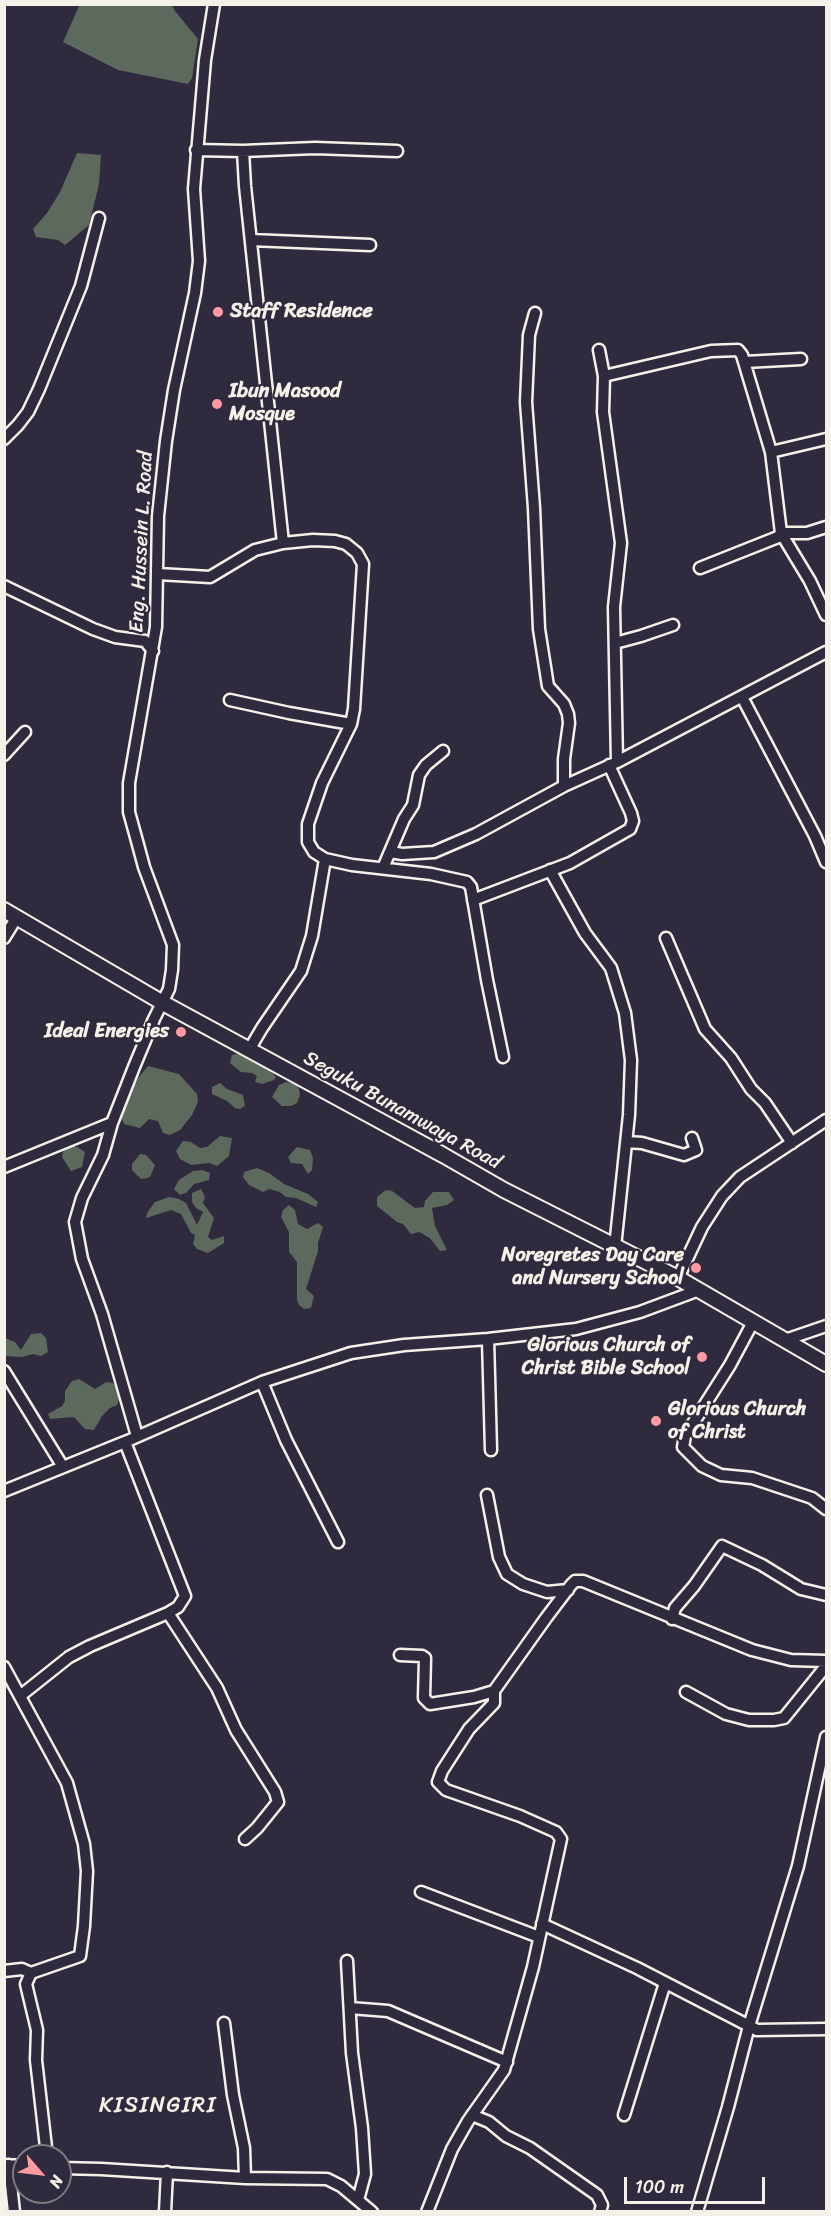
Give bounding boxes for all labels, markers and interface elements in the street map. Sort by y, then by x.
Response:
place label: Staff Residence [230,300,373,324]
marker: Staff Residence [211,305,225,319]
place label: Ibun Masood Mosque [229,380,341,427]
marker: Ibun Masood Mosque [210,397,224,411]
street label: Eng. Hussein L. Road [125,451,159,633]
place label: Ideal Energies [45,1020,169,1044]
marker: Ideal Energies [174,1025,188,1039]
street label: Seguku Bunamwaya Road [299,1047,505,1175]
place label: Noregretes Day Care and Nursery School [502,1244,684,1291]
marker: Noregretes Day Care and Nursery School [689,1261,703,1275]
place label: Glorious Church of Christ Bible School [522,1334,690,1381]
marker: Glorious Church of Christ Bible School [695,1350,709,1364]
place label: Glorious Church of Christ [668,1398,806,1445]
marker: Glorious Church of Christ [649,1414,663,1428]
district label: KISINGIRI [101,2093,215,2119]
north arrow [12,2144,72,2204]
scale bar [627,2165,768,2203]
text: N [41,2170,72,2193]
text: 100 m [635,2171,684,2203]

